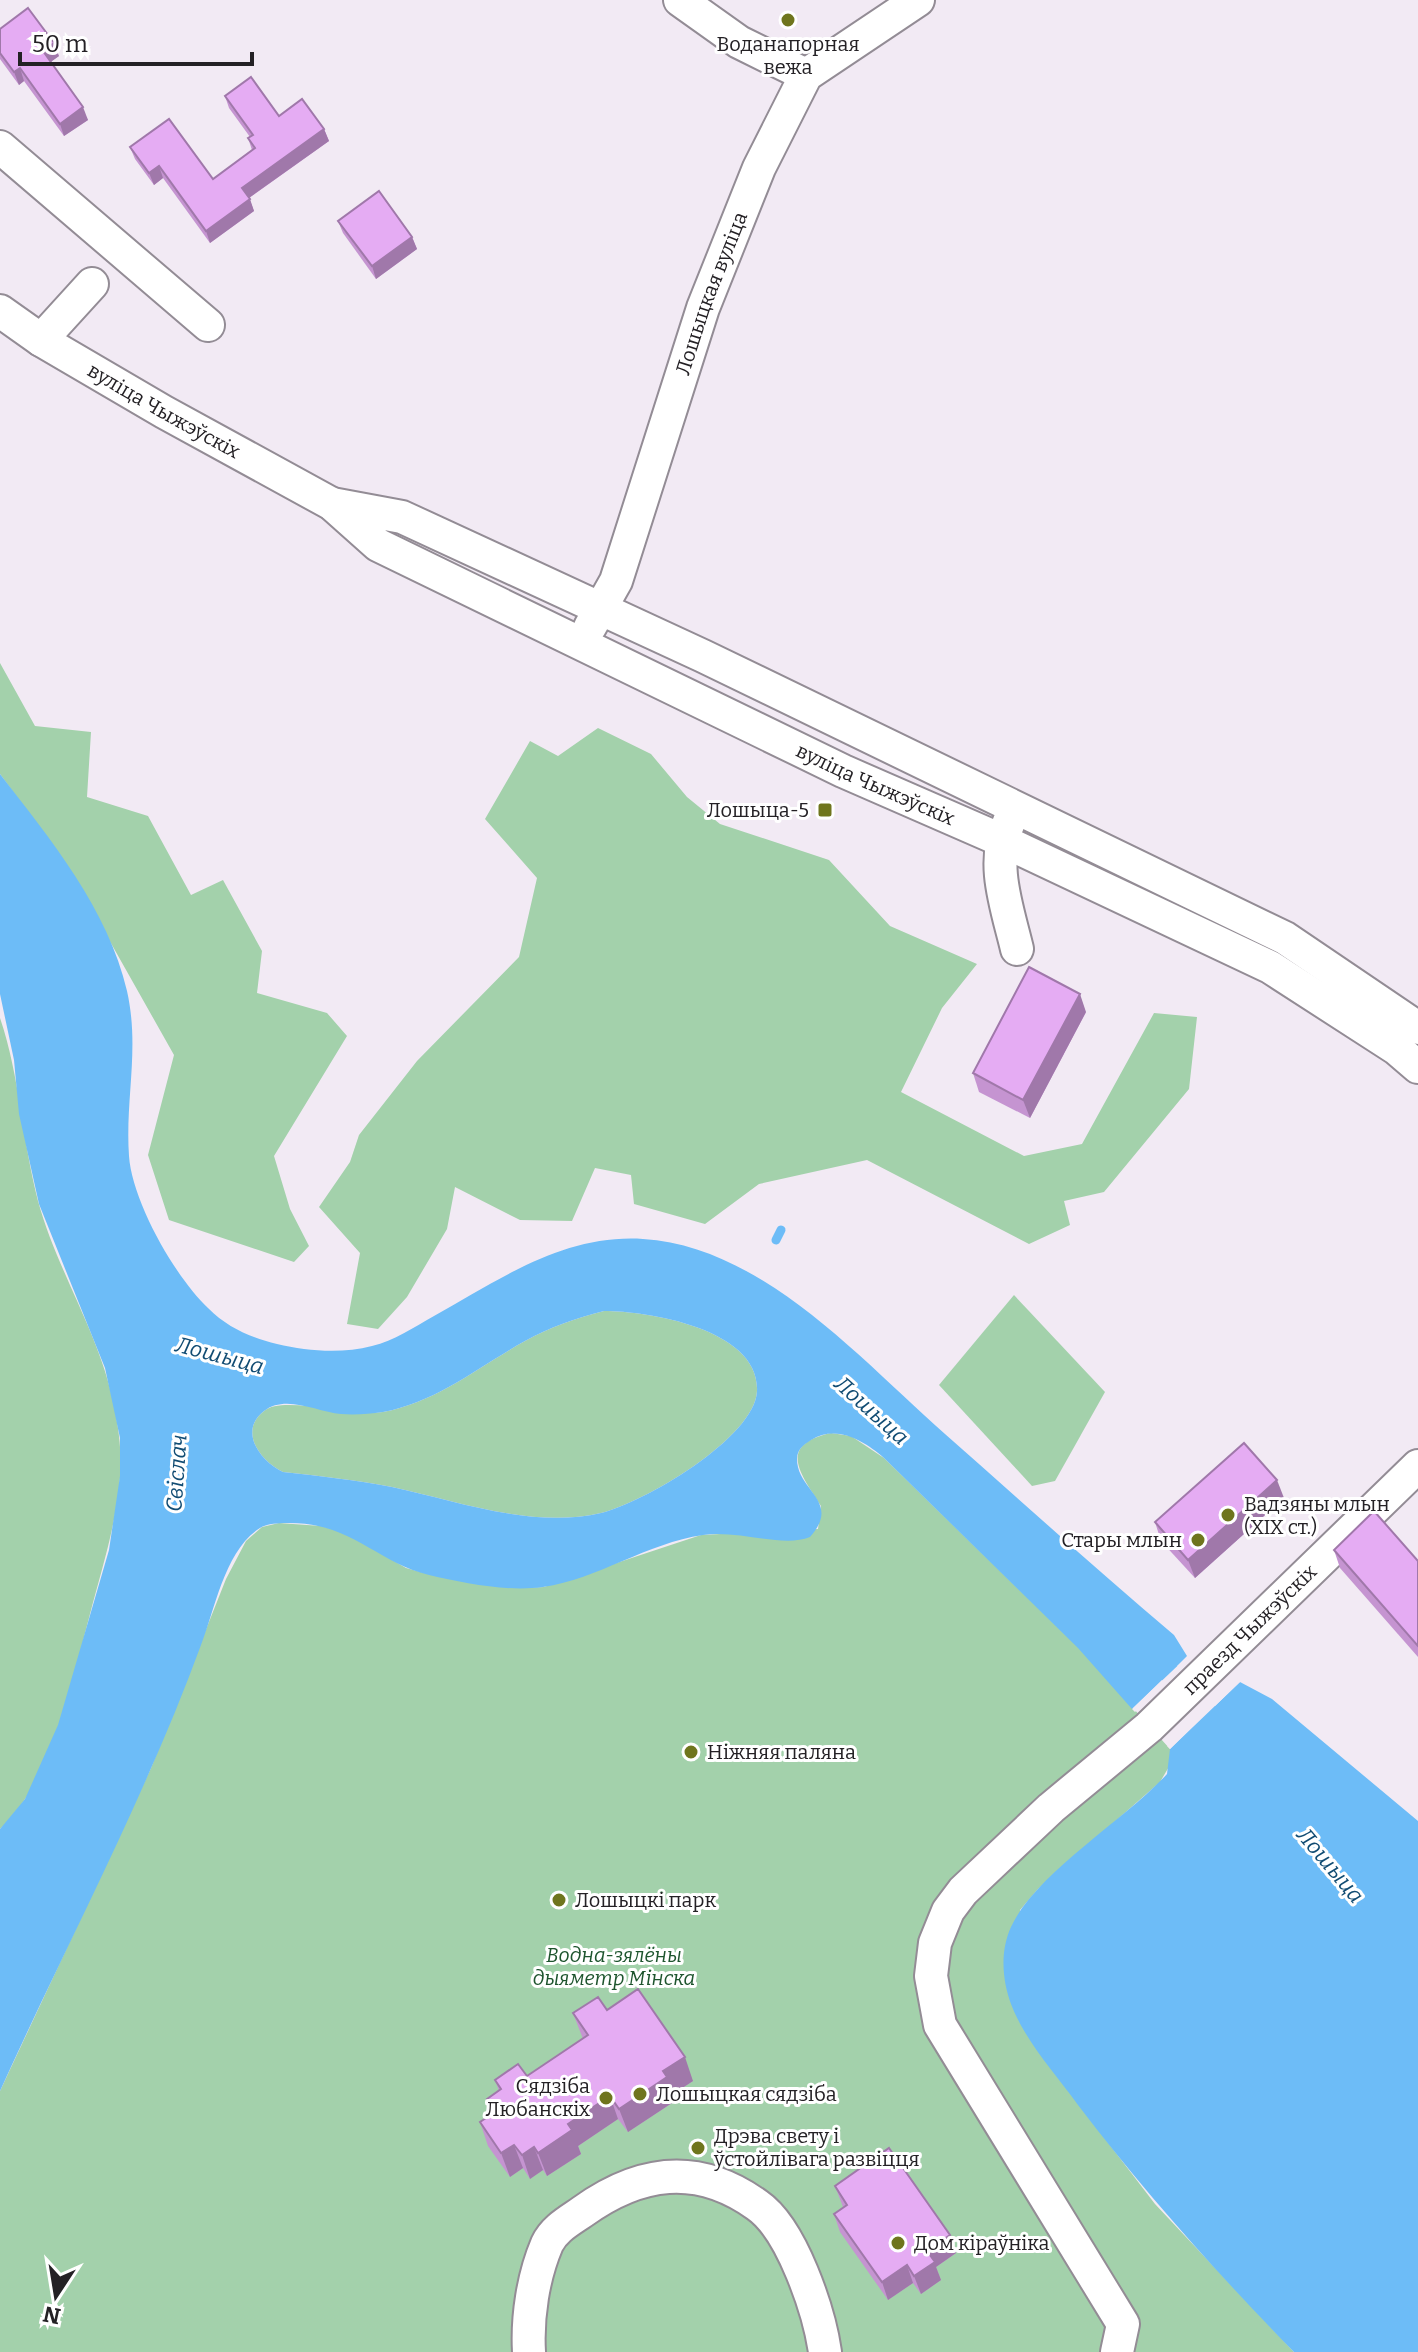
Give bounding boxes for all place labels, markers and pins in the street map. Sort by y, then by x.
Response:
marker: Воданапорная вежа [779,11,797,29]
place label: Воданапорная вежа [717,32,859,79]
place label: Лошыца-5 [707,798,809,822]
marker: Лошыца-5 [816,801,834,819]
place label: Вадзяны млын (XIX ст.) [1244,1492,1390,1539]
marker: Вадзяны млын (XIX ст.) [1219,1506,1237,1524]
place label: Стары млын [1061,1528,1182,1552]
marker: Стары млын [1189,1531,1207,1549]
place label: Ніжняя паляна [707,1740,856,1764]
marker: Ніжняя паляна [682,1743,700,1761]
place label: Лошыцкі парк [575,1888,716,1912]
marker: Лошыцкі парк [550,1891,568,1909]
place label: Сядзіба Любанскіх [485,2074,590,2121]
place label: Лошыцкая сядзіба [656,2082,837,2106]
marker: Лошыцкая сядзіба [631,2085,649,2103]
marker: Сядзіба Любанскіх [597,2089,615,2107]
place label: Дрэва свету і ўстойлівага развіцця [713,2124,920,2171]
marker: Дрэва свету і ўстойлівага развіцця [689,2139,707,2157]
place label: Дом кіраўніка [914,2231,1049,2255]
marker: Дом кіраўніка [889,2234,907,2252]

